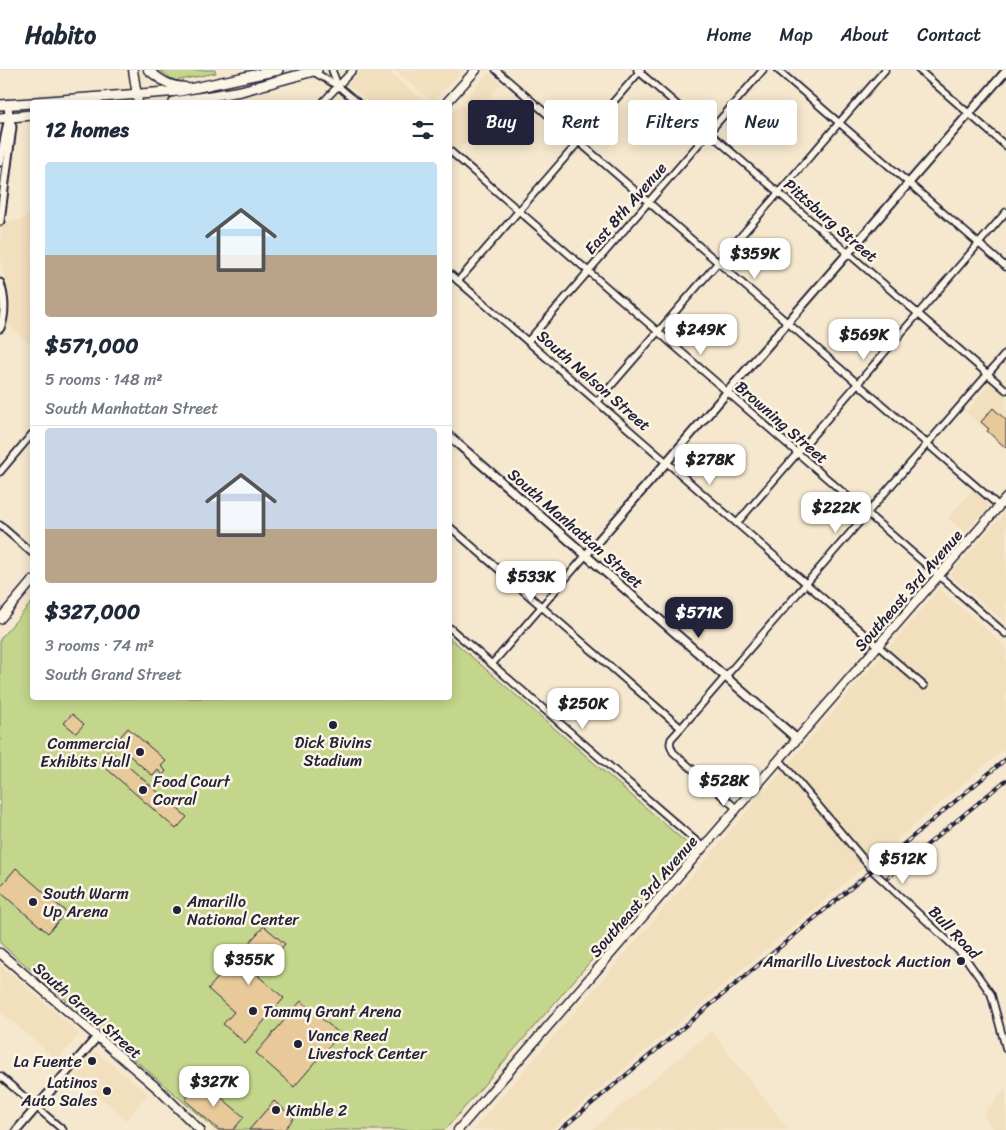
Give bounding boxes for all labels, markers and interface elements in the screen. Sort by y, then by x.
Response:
text: Habito [25,14,96,56]
text: Home [707,19,752,51]
text: Map [780,19,813,51]
text: About [841,19,889,51]
text: Contact [917,19,981,51]
chip: Buy [468,100,534,145]
chip: Rent [544,100,618,145]
chip: Filters [628,100,717,145]
chip: New [727,100,797,145]
text: 12 homes [45,111,129,149]
icon: filters [409,116,437,144]
street label: East 8th Avenue [577,155,674,261]
street label: Pittsburg Street [777,171,885,270]
icon: home [196,195,286,285]
pin: $359K [720,238,790,280]
text: $359K [731,239,779,268]
pin: $249K [666,314,736,356]
text: $249K [676,315,726,344]
pin: $569K [829,318,899,361]
text: $569K [839,320,889,349]
street label: South Nelson Street [530,322,658,439]
text: $571,000 [45,327,138,365]
text: 5 rooms · 148 m² [45,365,162,394]
street label: Browning Street [728,373,835,471]
text: South Manhattan Street [45,394,218,423]
pin: $278K [675,444,745,486]
text: $278K [686,445,734,474]
icon: home [196,460,286,550]
street label: South Manhattan Street [501,461,651,596]
pin: $222K [801,492,871,534]
text: $222K [812,493,860,522]
street label: Southeast 3rd Avenue [847,522,970,658]
pin: $533K [496,560,566,603]
text: $533K [507,562,555,591]
text: $327,000 [45,593,140,631]
pin: $571K [664,596,734,639]
text: $571K [676,598,722,627]
text: 3 rooms · 74 m² [45,631,154,660]
text: South Grand Street [45,660,182,689]
pin: $250K [548,688,618,730]
text: $250K [558,689,608,718]
marker: Dick Bivins Stadium [327,719,339,731]
place label: Dick Bivins Stadium [294,728,372,775]
place label: Commercial Exhibits Hall [40,729,130,776]
marker: Commercial Exhibits Hall [134,746,146,758]
pin: $528K [689,764,759,807]
text: $528K [699,766,749,795]
place label: Food Court Corral [153,767,231,814]
marker: Food Court Corral [137,784,149,796]
street label: Southeast 3rd Avenue [582,828,705,964]
pin: $512K [868,842,938,885]
text: $512K [880,844,926,873]
place label: South Warm Up Arena [43,879,129,926]
place label: Amarillo National Center [186,887,300,934]
marker: South Warm Up Arena [27,896,39,908]
street label: Bull Road [921,898,989,967]
marker: Amarillo National Center [171,904,183,916]
pin: $355K [214,944,284,986]
text: $355K [225,945,273,974]
place label: Amarillo Livestock Auction [762,947,951,976]
street label: South Grand Street [26,954,149,1066]
marker: Amarillo Livestock Auction [955,955,967,967]
place label: Tommy Grant Arena [263,997,401,1026]
marker: Tommy Grant Arena [247,1005,259,1017]
place label: Vance Reed Livestock Center [308,1021,428,1068]
marker: Vance Reed Livestock Center [292,1038,304,1050]
place label: La Fuente [14,1047,82,1076]
marker: La Fuente [86,1055,98,1067]
pin: $327K [179,1066,249,1108]
text: $327K [190,1067,238,1096]
place label: Latinos Auto Sales [20,1068,97,1115]
marker: Latinos Auto Sales [101,1085,113,1097]
place label: Kimble 2 [286,1096,347,1125]
marker: Kimble 2 [270,1104,282,1116]

